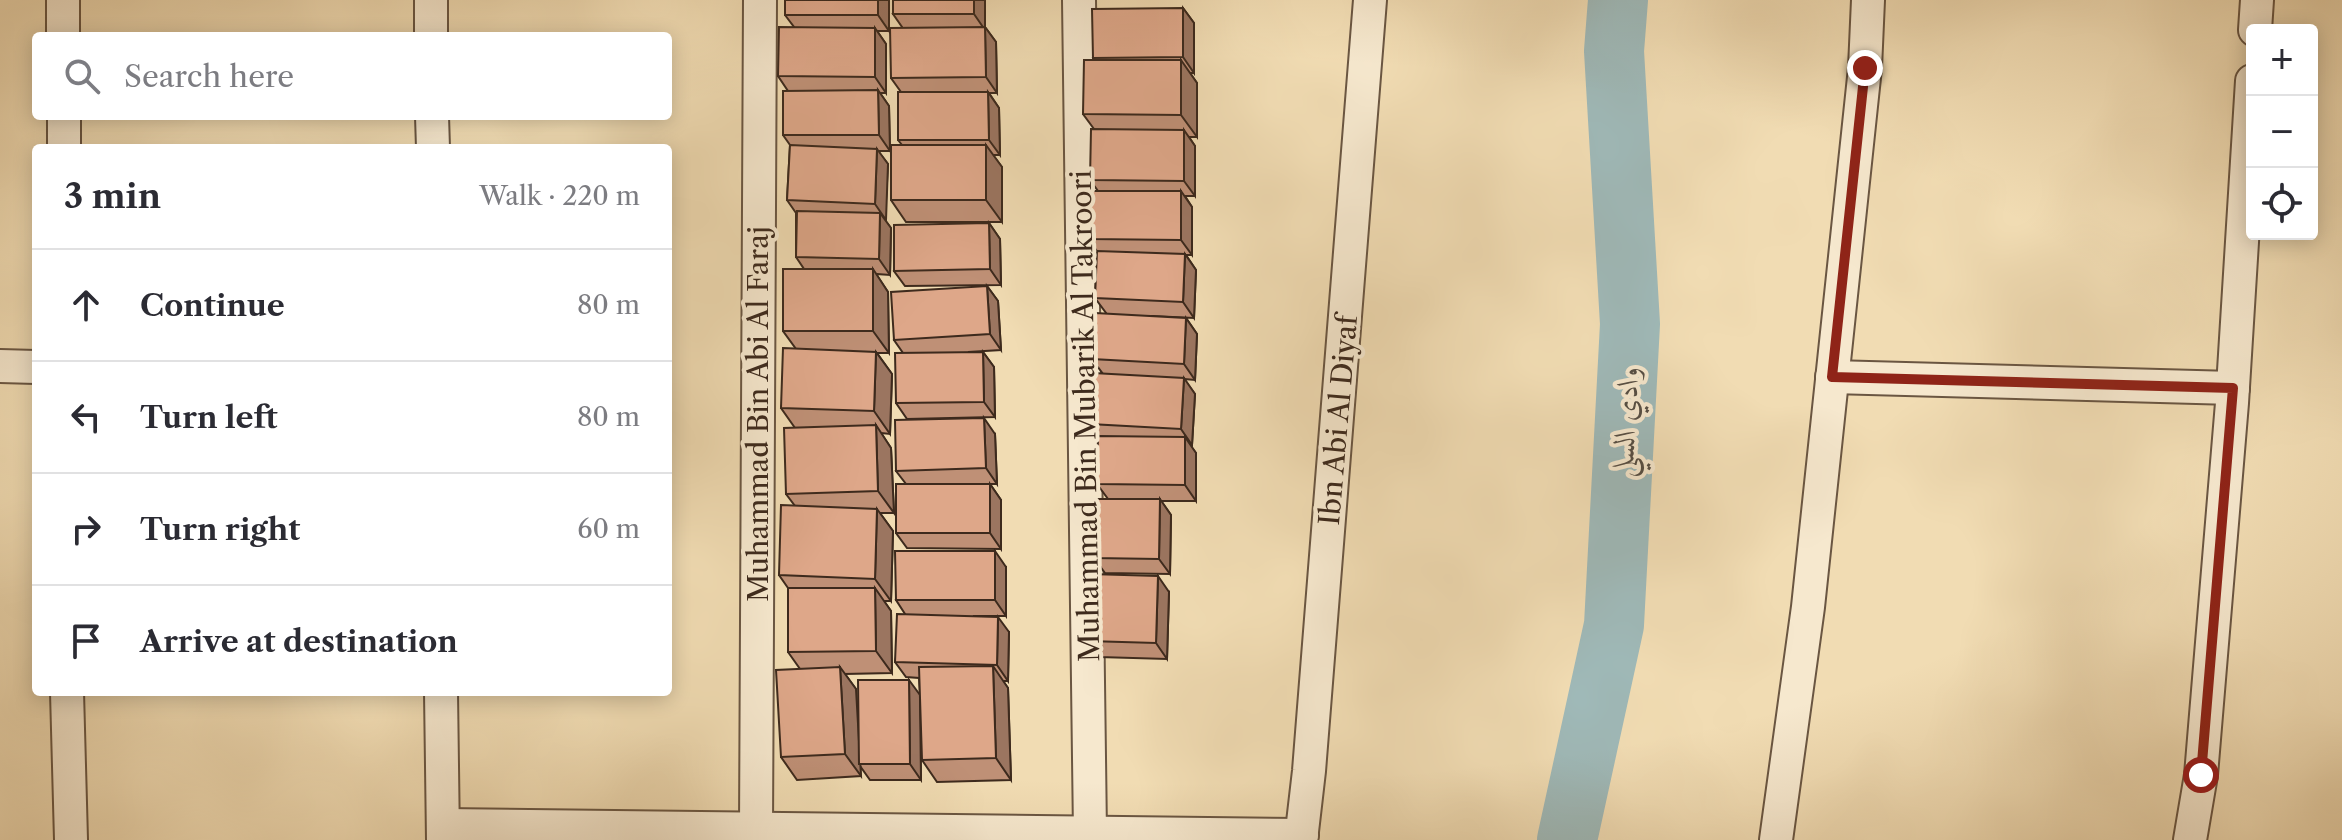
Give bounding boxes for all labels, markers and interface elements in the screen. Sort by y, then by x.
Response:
map controls [2246,24,2318,240]
button: + [2246,24,2318,96]
search box [32,32,672,120]
route end [1847,50,1883,86]
icon: search [60,54,104,98]
text: Search here [124,58,294,95]
button: − [2246,96,2318,168]
button: locate [2246,168,2318,240]
street label: Muhammad Bin Mubarik Al Takroori [1064,170,1106,662]
text: 3 min [64,175,161,217]
text: Walk · 220 m [479,180,640,212]
street label: Muhammad Bin Abi Al Faraj [741,226,775,602]
icon: ahead [64,283,108,327]
text: Continue [140,287,285,324]
text: 80 m [577,289,640,321]
street label: Ibn Abi Al Diyaf [1312,310,1364,527]
water label: وادي السلي [1604,365,1657,479]
icon: left [64,395,108,439]
text: Turn left [140,399,277,436]
text: 80 m [577,401,640,433]
icon: right [64,507,108,551]
text: Turn right [140,511,300,548]
text: 60 m [577,513,640,545]
icon: arrive [64,619,108,663]
text: Arrive at destination [140,623,458,660]
route start [2183,757,2219,793]

